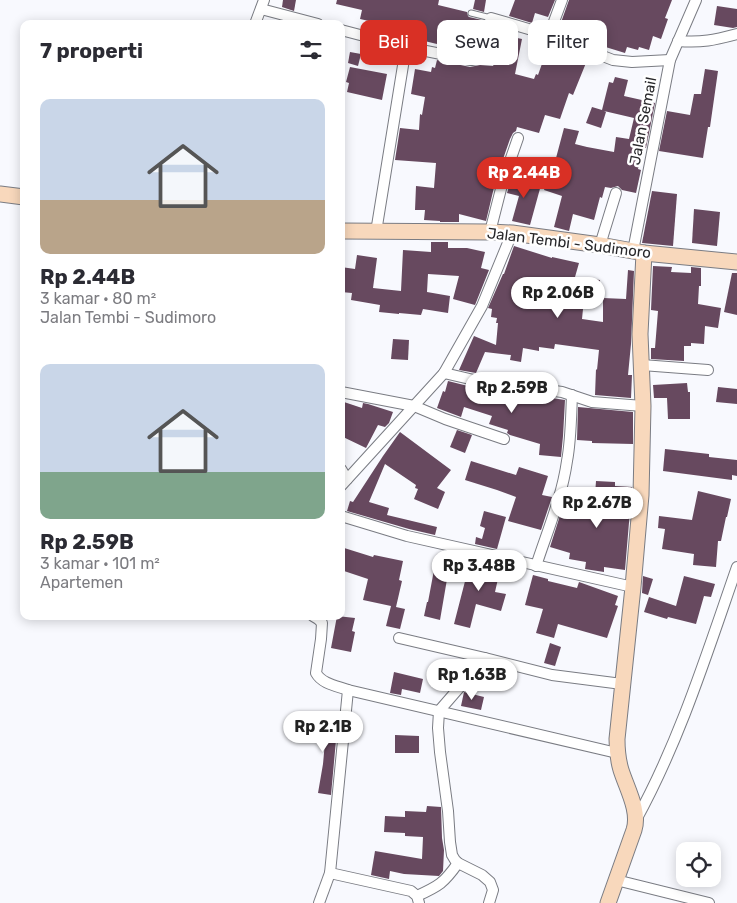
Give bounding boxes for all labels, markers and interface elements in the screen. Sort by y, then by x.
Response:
chip: Beli [360,20,427,65]
chip: Sewa [437,20,518,65]
chip: Filter [528,20,607,65]
icon: filters [297,36,325,64]
text: 7 properti [40,38,143,63]
street label: Jalan Semail [626,76,660,166]
icon: home [138,131,228,221]
pin: Rp 2.44B [472,156,576,199]
text: Rp 2.44B [488,163,560,182]
street label: Jalan Tembi - Sudimoro [486,224,652,262]
text: Rp 2.44B [40,264,135,289]
pin: Rp 2.06B [506,276,610,319]
text: Rp 2.06B [522,283,594,302]
text: 3 kamar · 80 m² [40,289,156,308]
text: Jalan Tembi - Sudimoro [40,308,216,327]
pin: Rp 2.59B [460,372,564,414]
text: Rp 2.59B [476,378,548,397]
icon: home [138,396,228,486]
pin: Rp 2.67B [545,486,649,529]
text: Rp 2.67B [562,493,632,512]
text: Rp 2.59B [40,529,134,554]
pin: Rp 3.48B [427,550,531,592]
text: 3 kamar · 101 m² [40,554,160,573]
text: Rp 3.48B [443,556,515,575]
text: Apartemen [40,573,123,592]
pin: Rp 1.63B [420,658,524,701]
text: Rp 1.63B [437,665,507,684]
pin: Rp 2.1B [277,710,369,753]
text: Rp 2.1B [294,717,352,736]
map controls [676,842,721,887]
button: locate [676,842,721,887]

